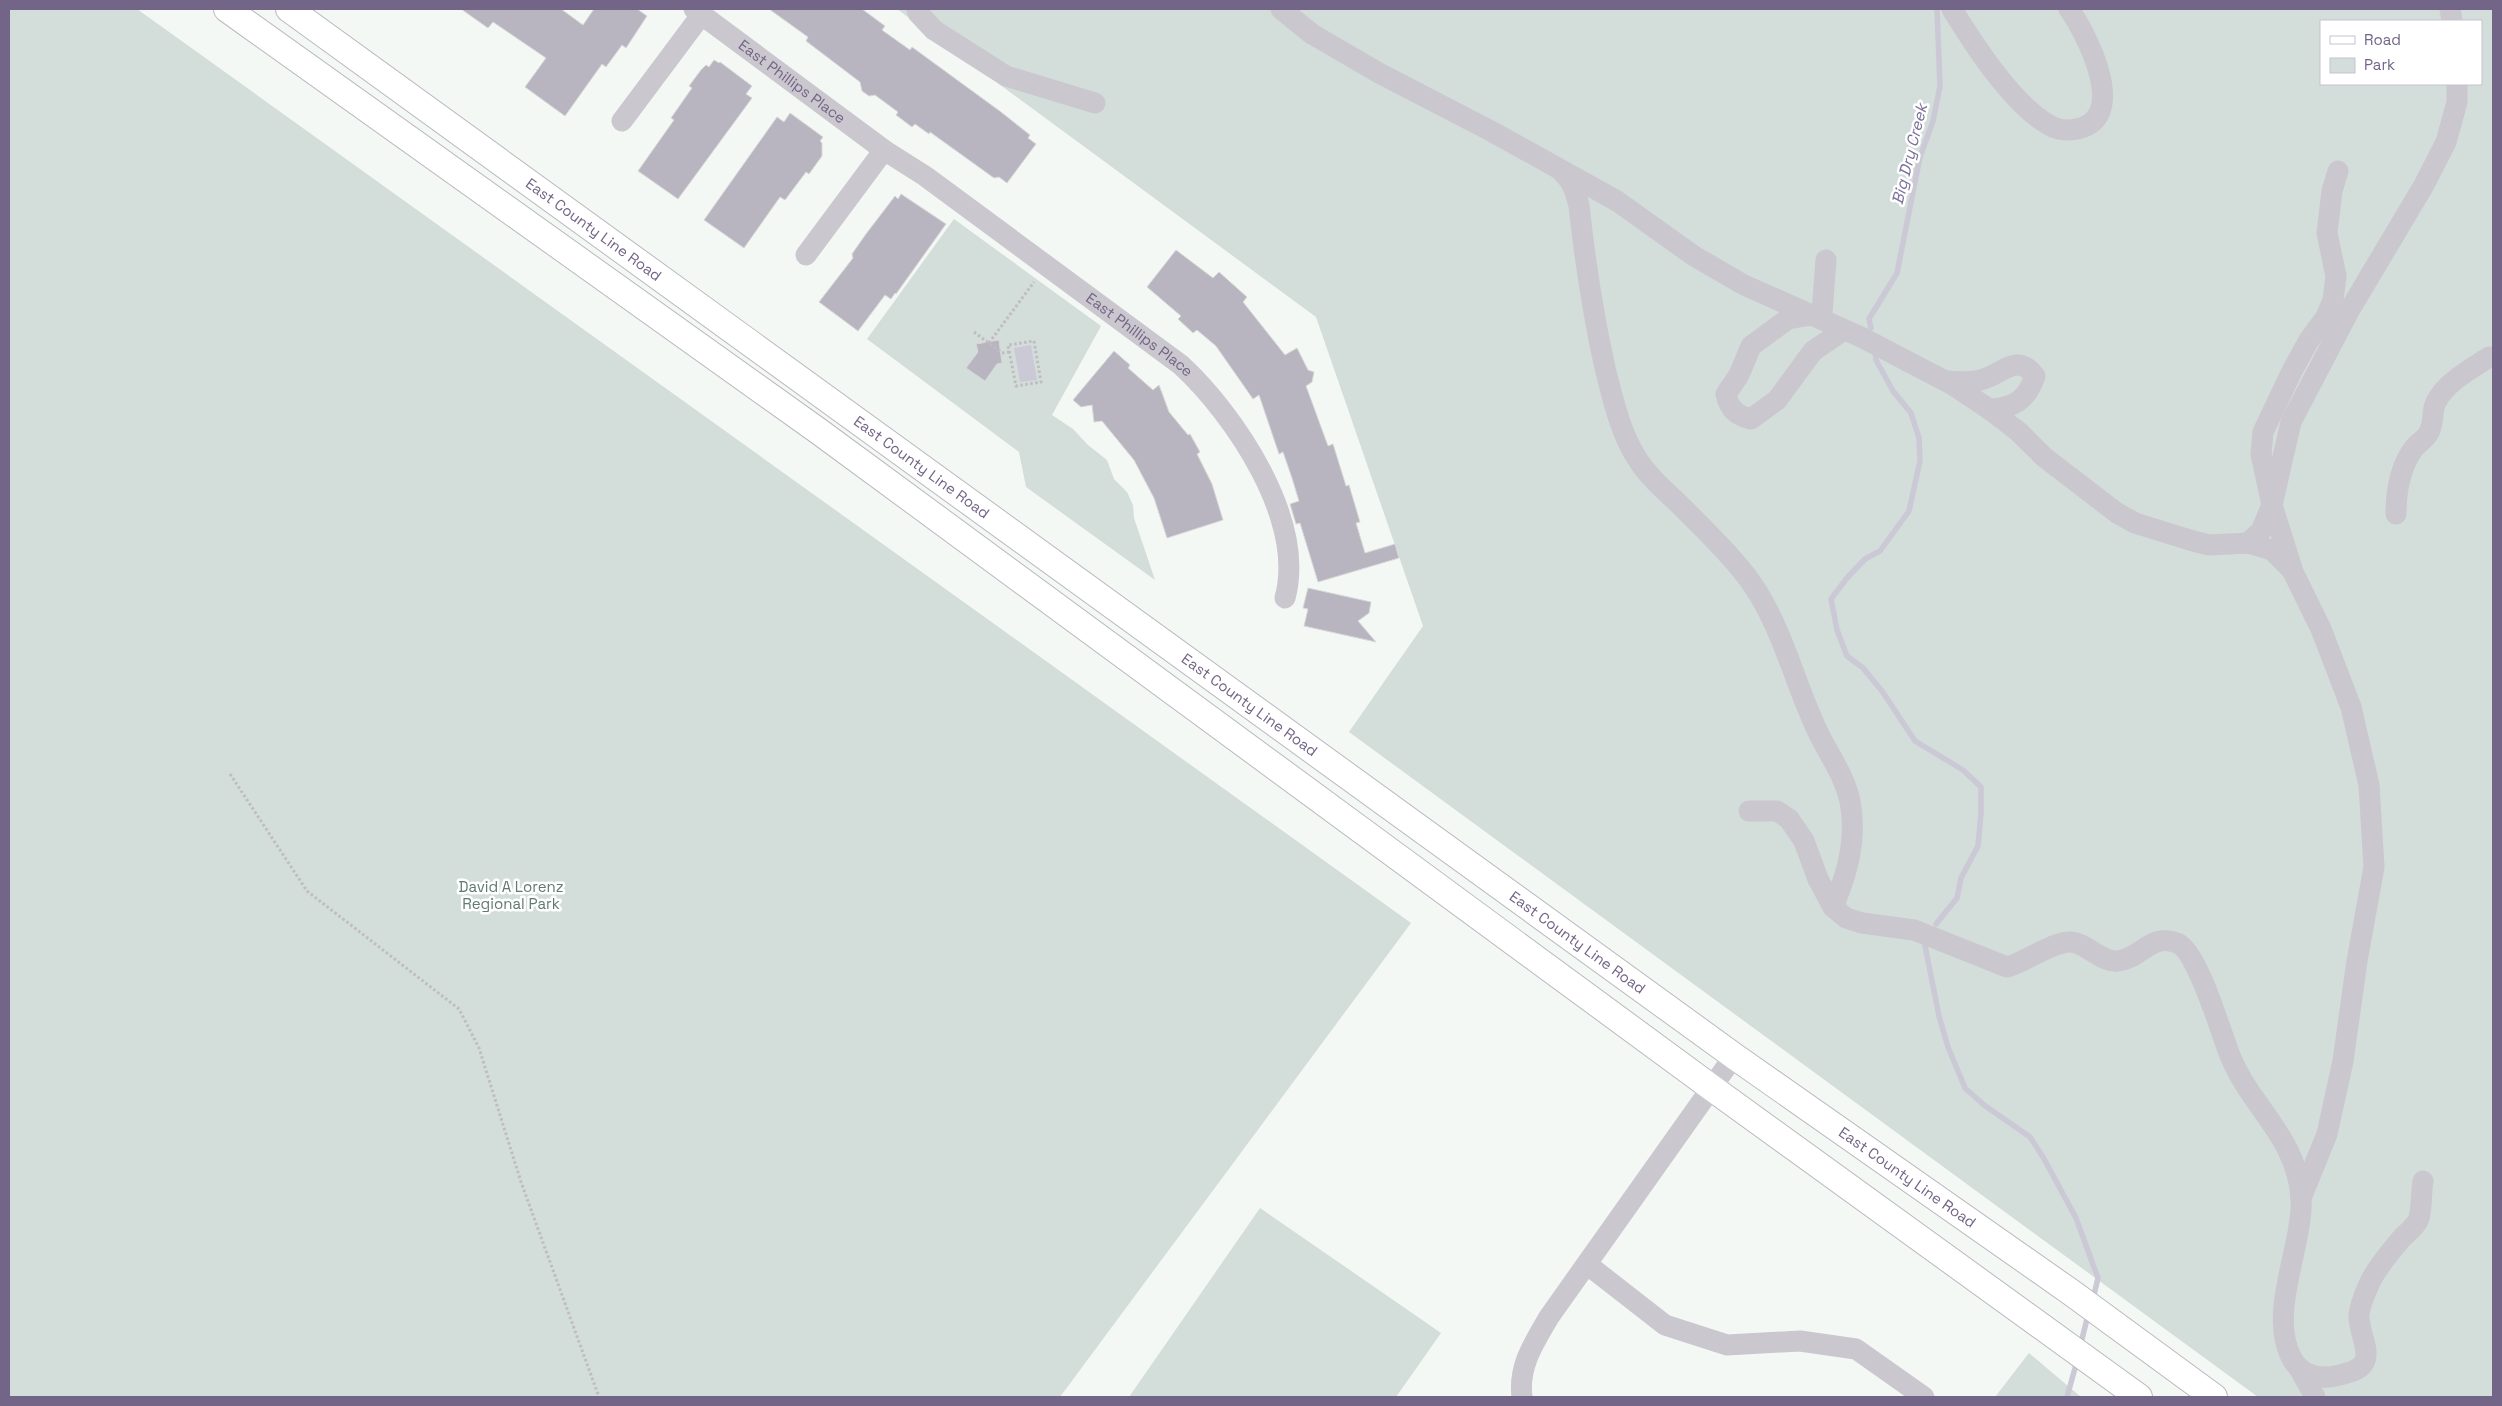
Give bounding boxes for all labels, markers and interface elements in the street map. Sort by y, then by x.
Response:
legend [2320,20,2482,85]
text: Road [2364,30,2401,49]
street label: East Phillips Place [735,35,850,127]
text: Park [2364,55,2395,74]
water label: Big Dry Creek [1887,99,1933,207]
street label: East County Line Road [522,174,665,285]
street label: East Phillips Place [1082,288,1197,381]
street label: East County Line Road [850,411,993,522]
street label: East County Line Road [1178,649,1321,760]
park label: David A Lorenz Regional Park [458,877,564,913]
street label: East County Line Road [1506,887,1649,998]
street label: East County Line Road [1835,1122,1980,1232]

